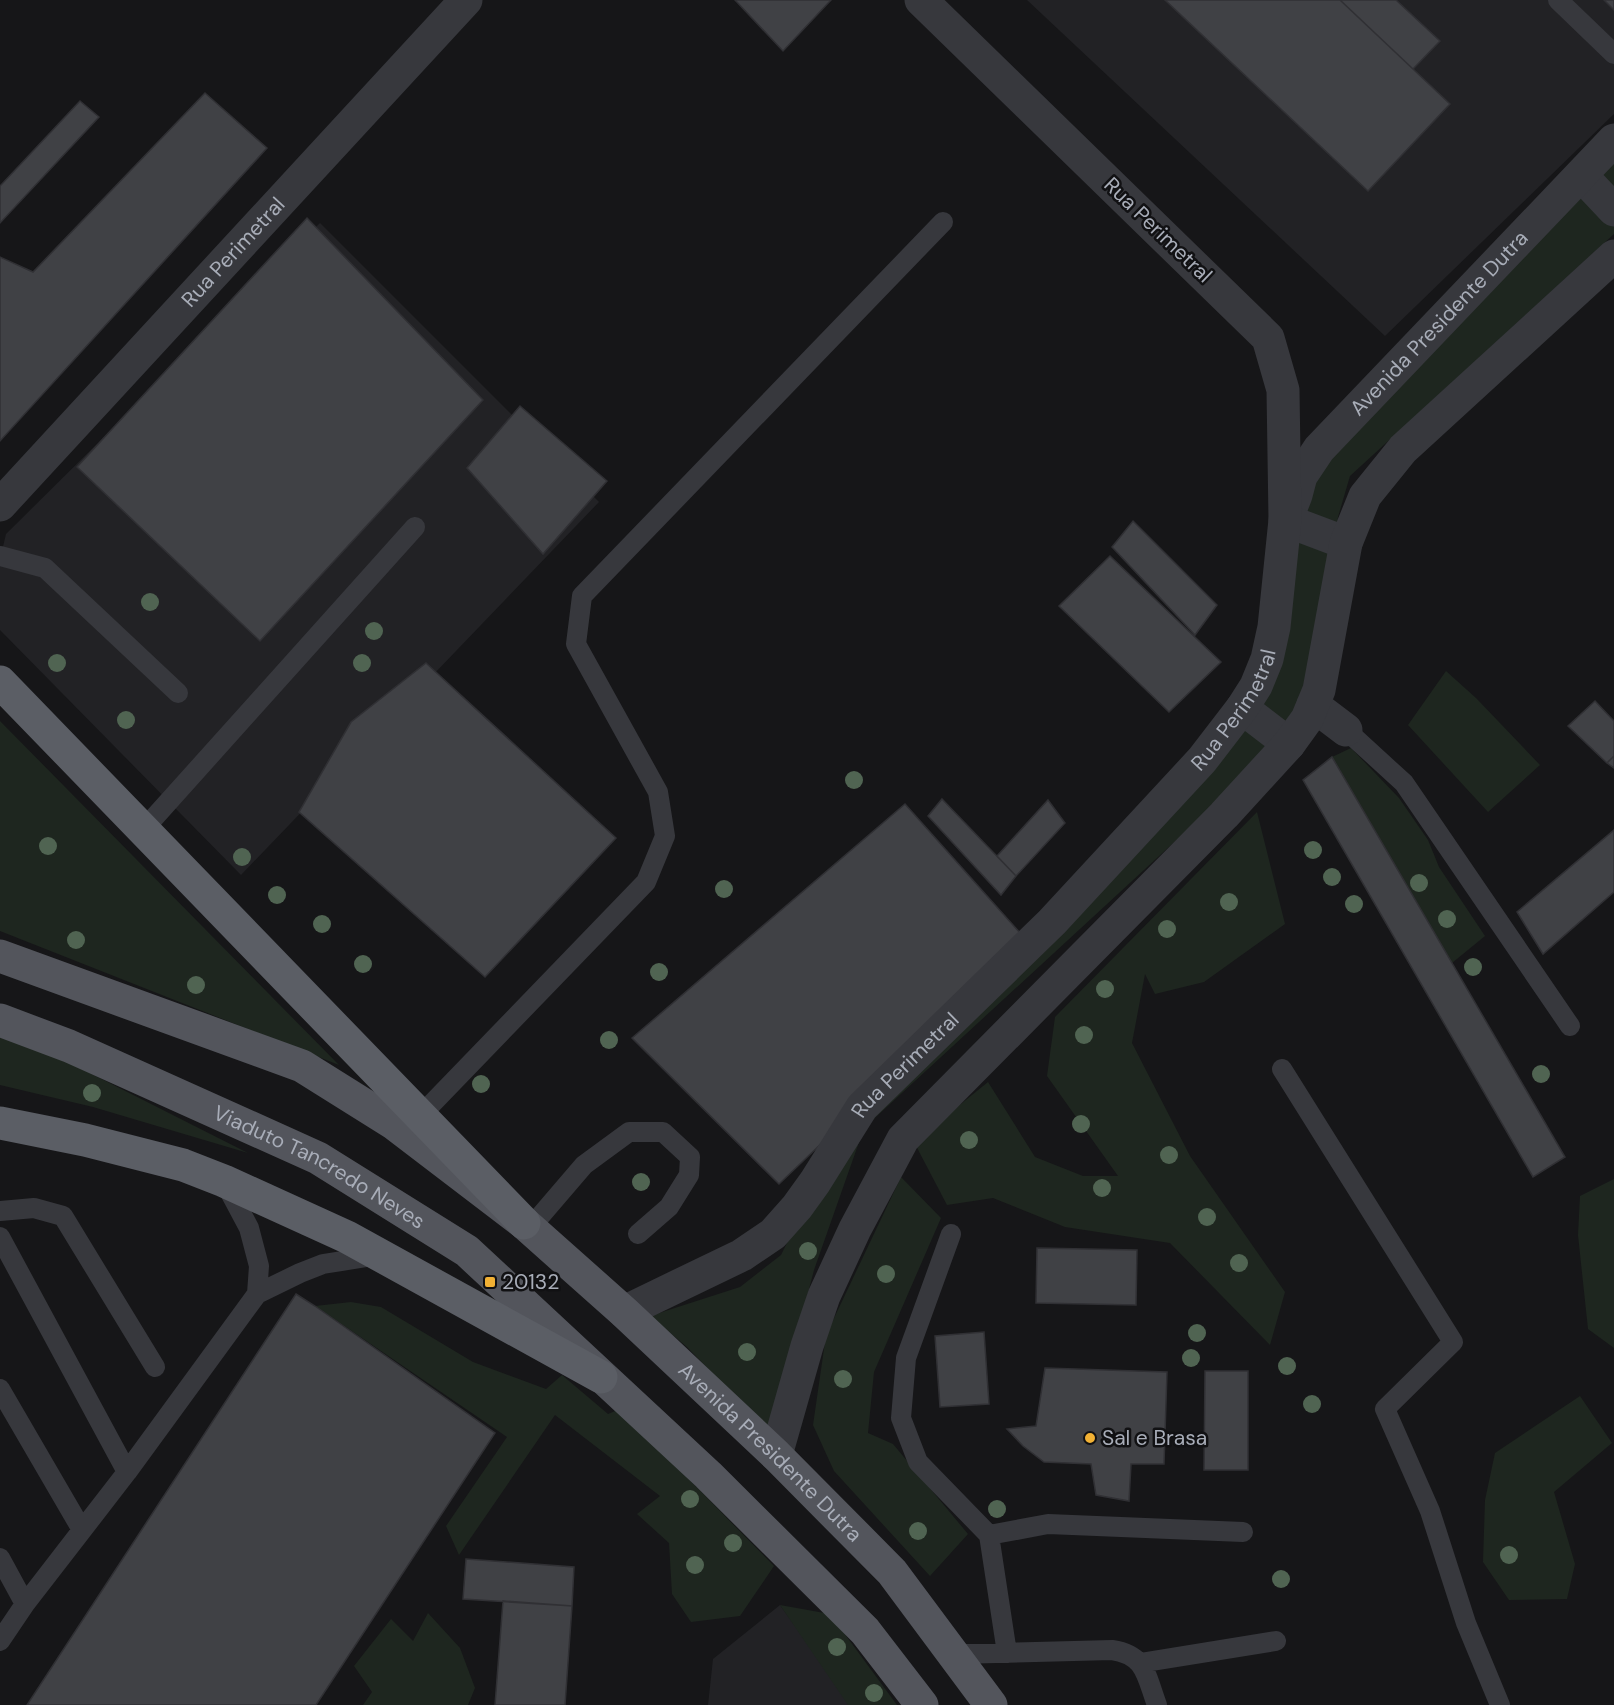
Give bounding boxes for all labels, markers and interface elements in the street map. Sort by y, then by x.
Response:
street label: Rua Perimetral [1098,171,1218,289]
street label: Rua Perimetral [175,191,291,313]
street label: Avenida Presidente Dutra [1344,224,1534,422]
street label: Rua Perimetral [1185,647,1283,777]
street label: Rua Perimetral [845,1006,965,1123]
street label: Viaduto Tancredo Neves [209,1099,430,1235]
place label: 20132 [502,1268,559,1296]
marker: 20132 [483,1275,497,1289]
street label: Avenida Presidente Dutra [672,1356,868,1548]
place label: Sal e Brasa [1102,1424,1207,1452]
marker: Sal e Brasa [1083,1431,1097,1445]

